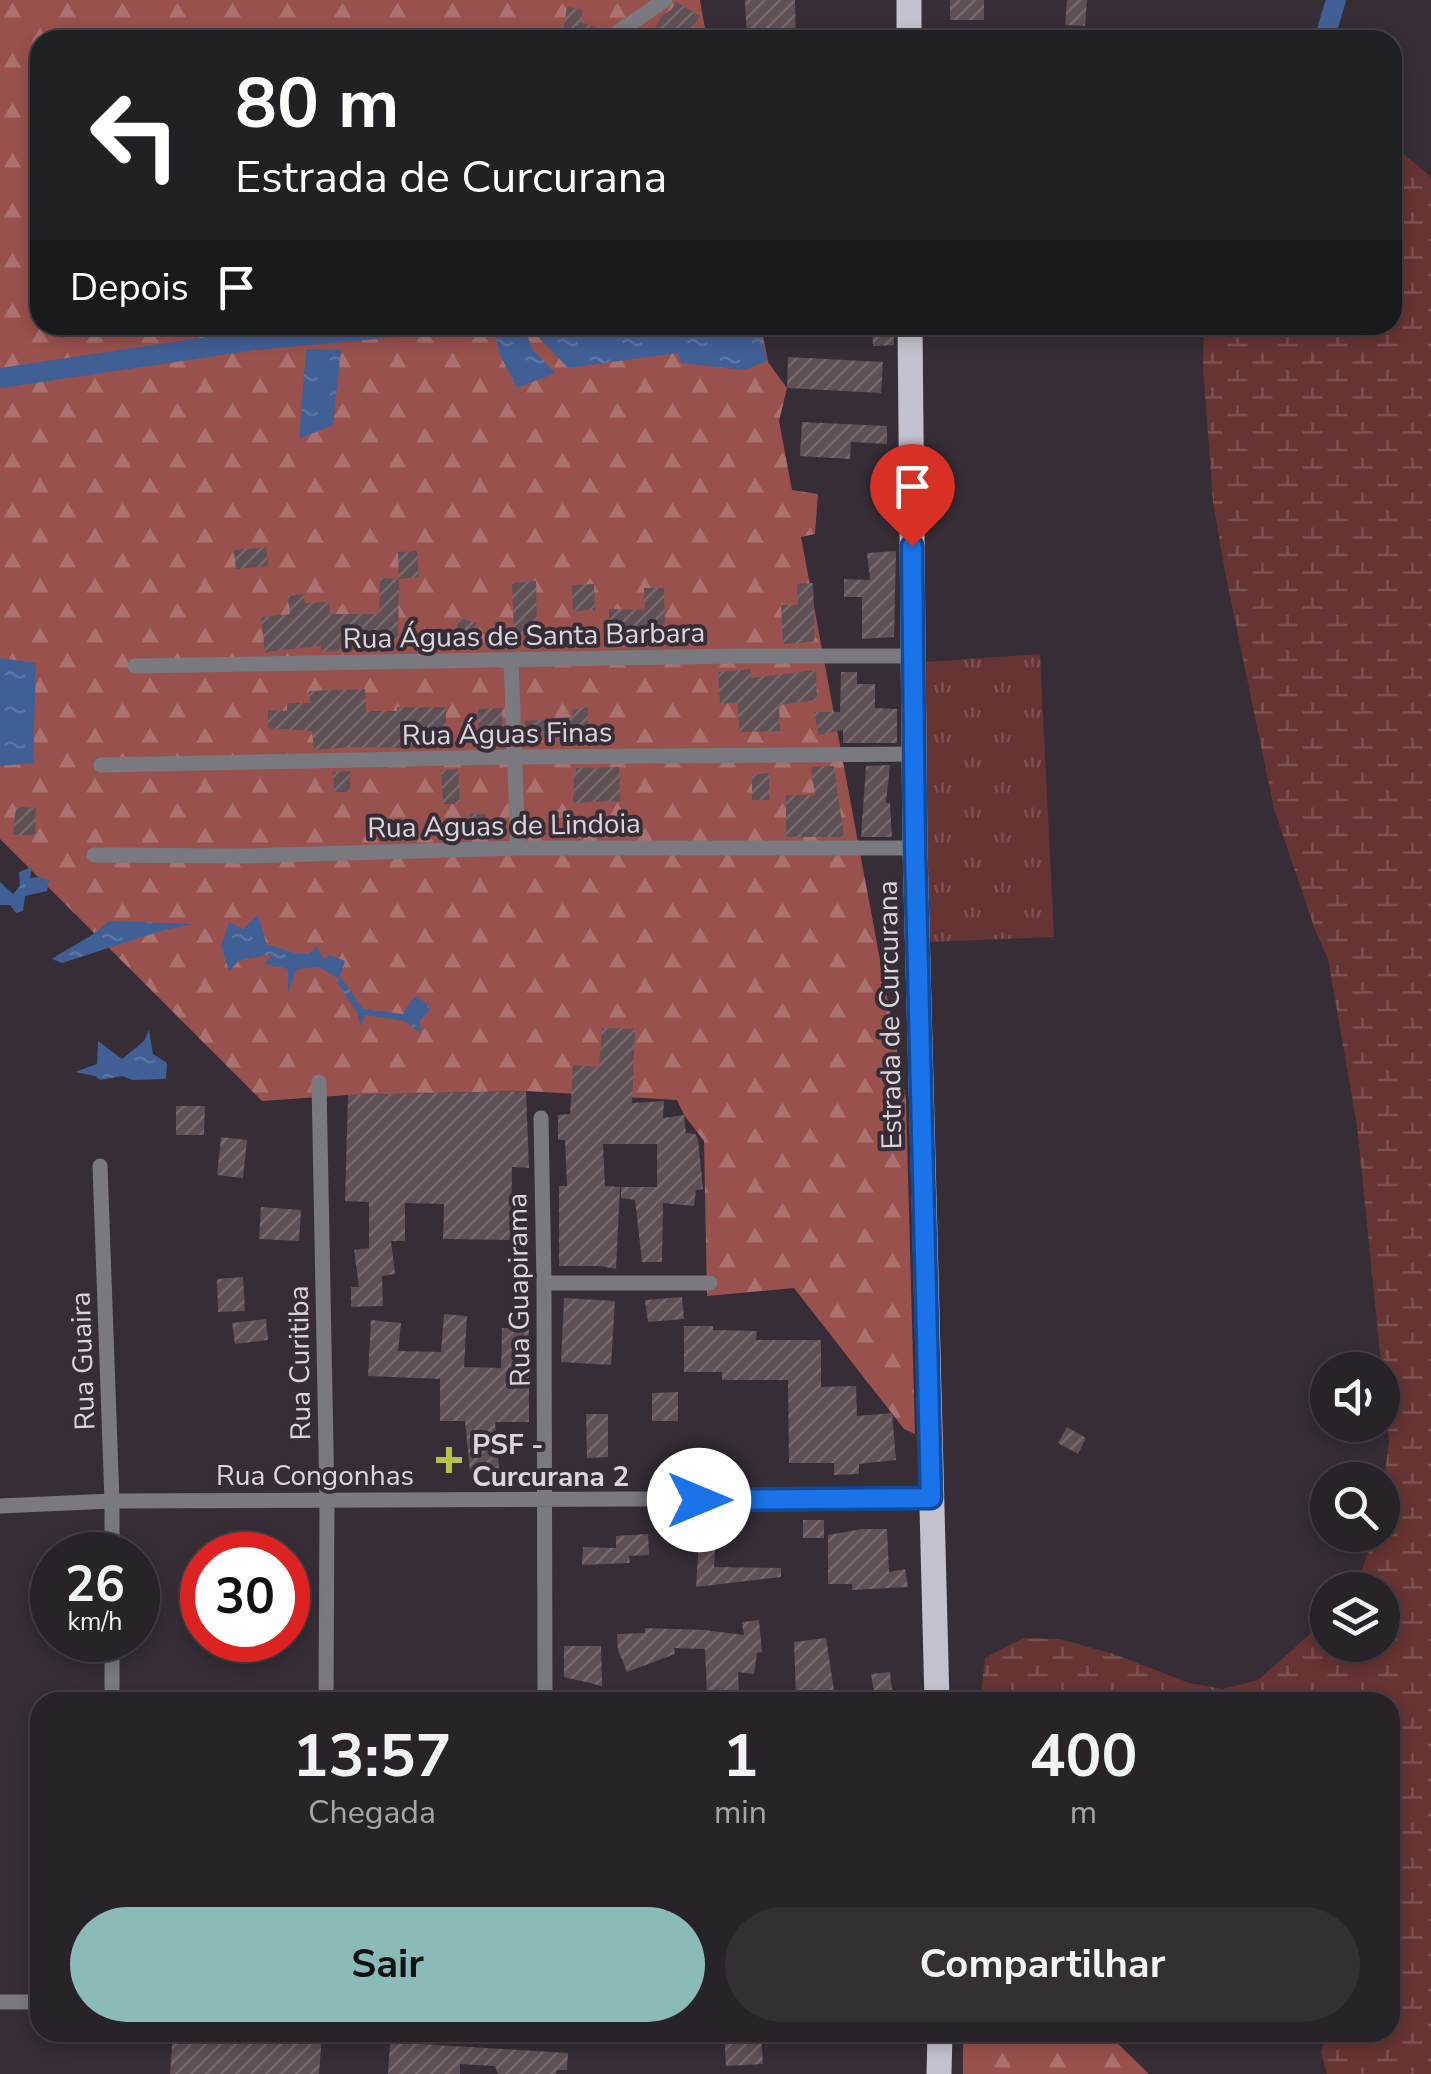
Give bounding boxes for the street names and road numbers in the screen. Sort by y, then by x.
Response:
street label: Rua Águas de Santa Barbara [343,614,705,658]
street label: Rua Águas Finas [401,713,613,755]
street label: Rua Aguas de Lindoia [367,805,641,847]
street label: Estrada de Curcurana [869,880,911,1150]
street label: Rua Guapirama [498,1193,540,1387]
street label: Rua Curitiba [280,1285,320,1441]
street label: Rua Guaira [62,1291,104,1431]
street label: Rua Congonhas [216,1457,414,1495]

